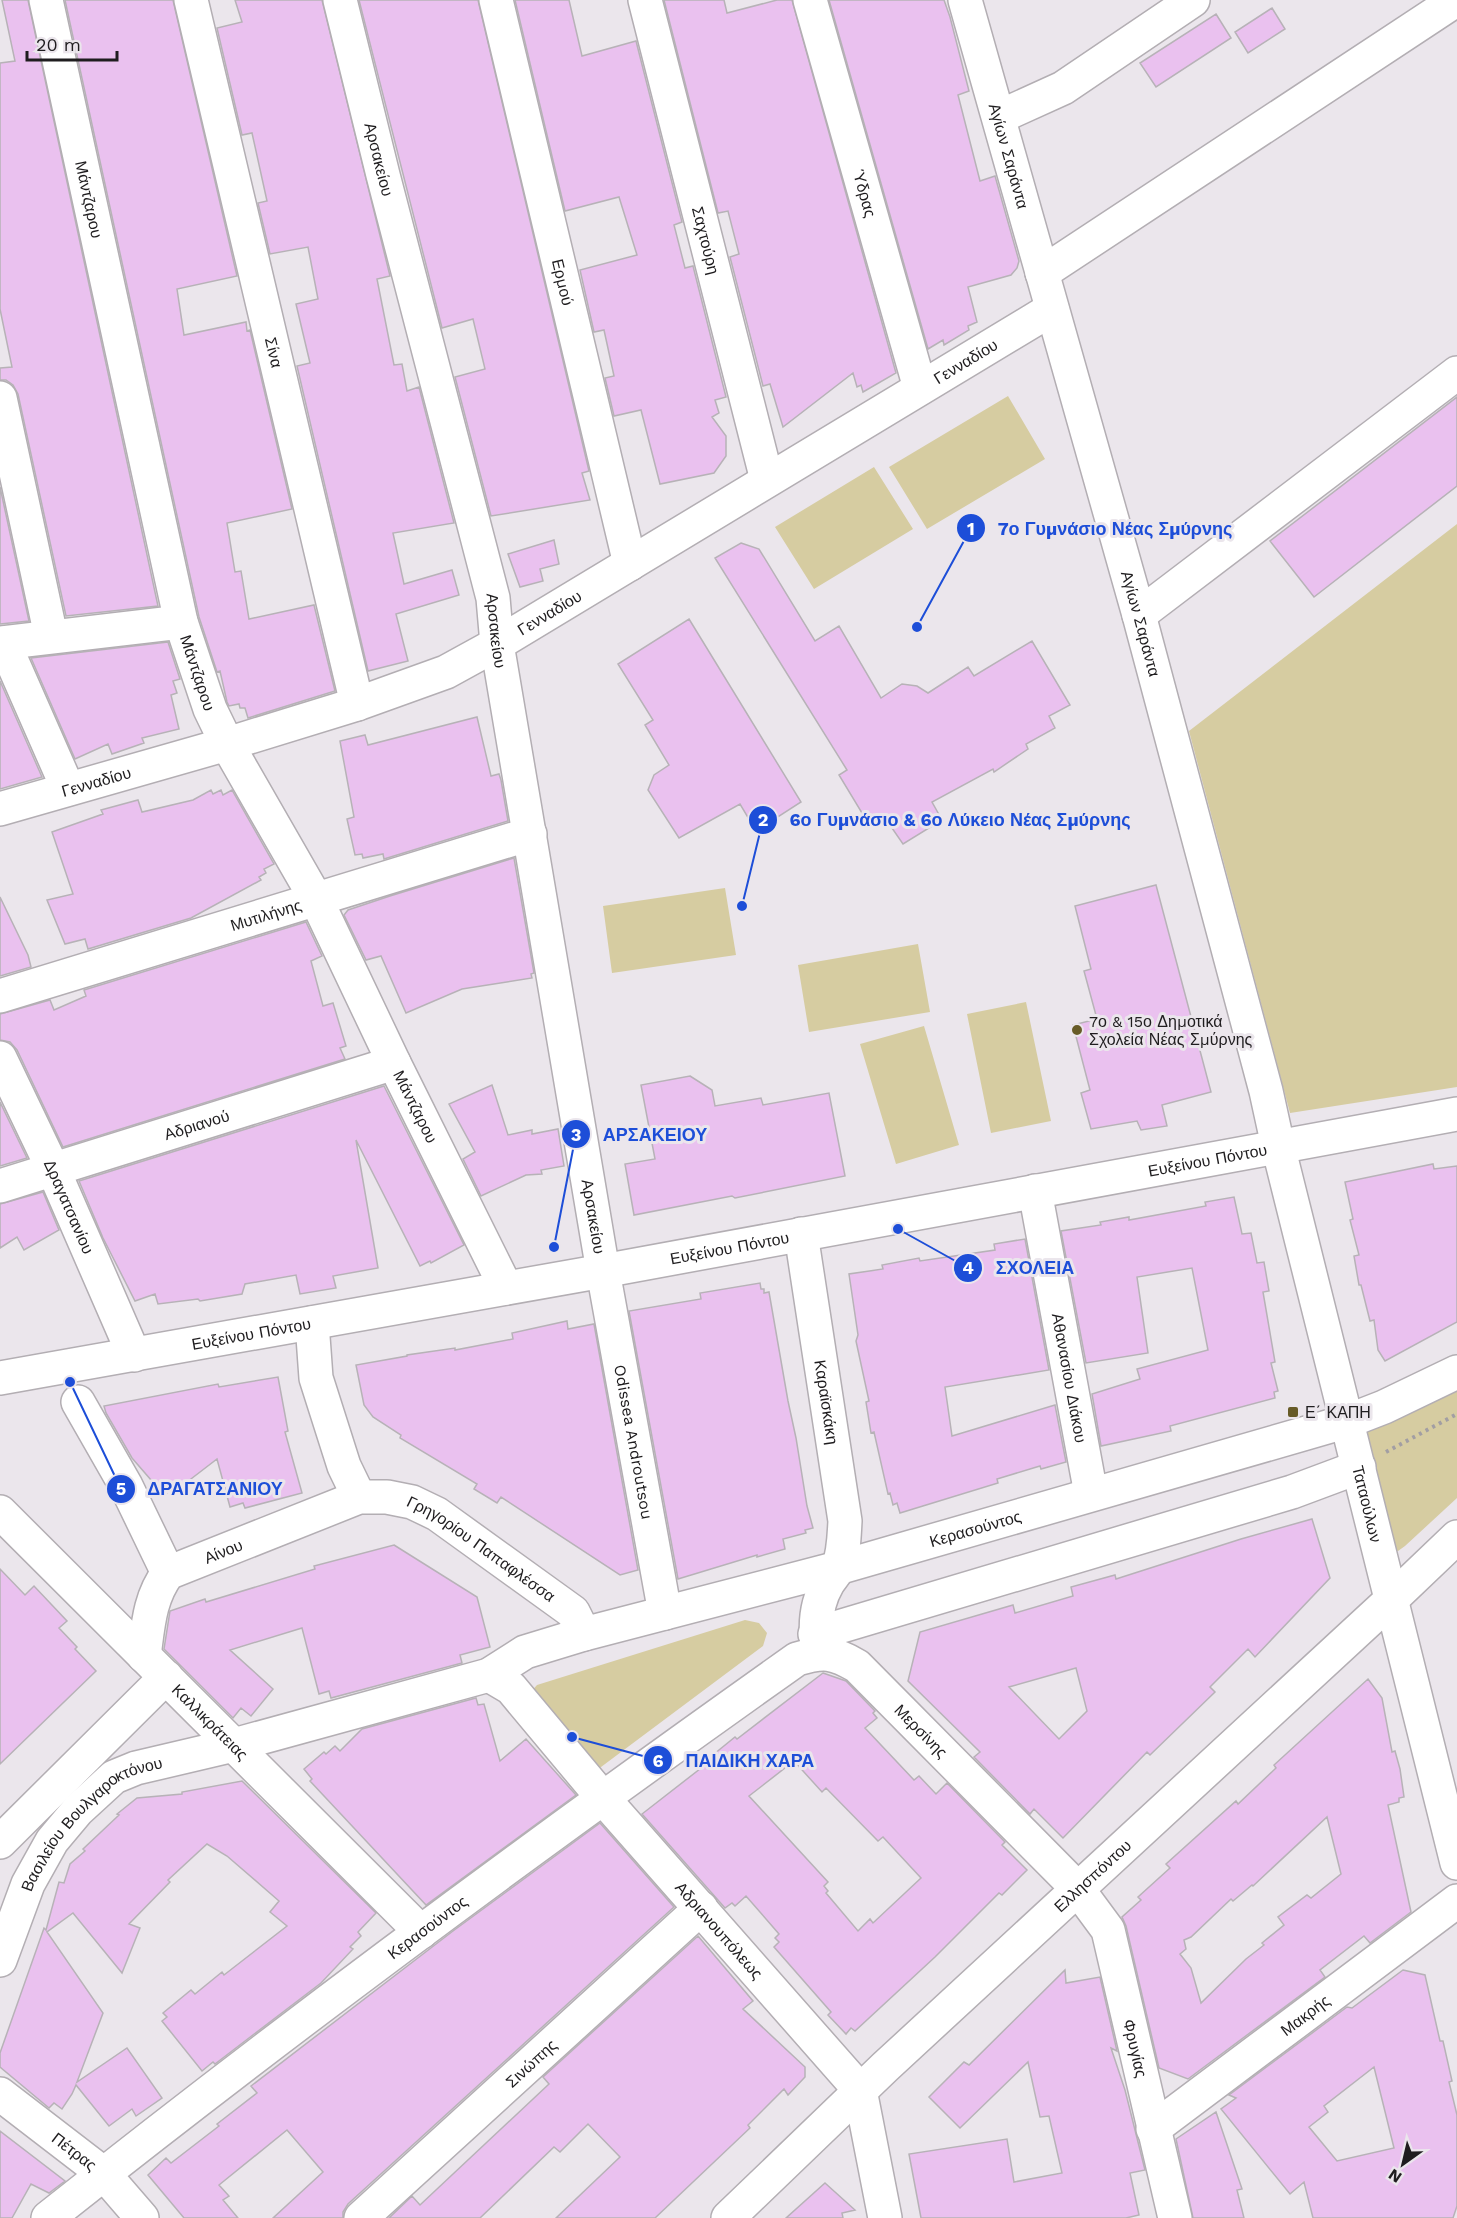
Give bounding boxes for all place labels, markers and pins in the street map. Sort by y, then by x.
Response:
callout: 7ο Γυμνάσιο Νέας Σμύρνης [956,510,1244,546]
callout: 6ο Γυμνάσιο & 6ο Λύκειο Νέας Σμύρνης [748,802,1143,838]
place label: 7ο & 15ο Δημοτικά Σχολεία Νέας Σμύρνης [1089,1012,1253,1049]
marker: 7ο & 15ο Δημοτικά Σχολεία Νέας Σμύρνης [1070,1023,1084,1037]
callout: ΑΡΣΑΚΕΙΟΥ [561,1116,719,1152]
callout: ΣΧΟΛΕΙΑ [953,1250,1086,1286]
place label: Ε΄ ΚΑΠΗ [1305,1403,1371,1422]
marker: Ε΄ ΚΑΠΗ [1286,1405,1300,1419]
callout: ΔΡΑΓΑΤΣΑΝΙΟΥ [106,1471,295,1507]
callout: ΠΑΙΔΙΚΗ ΧΑΡΑ [643,1742,826,1778]

